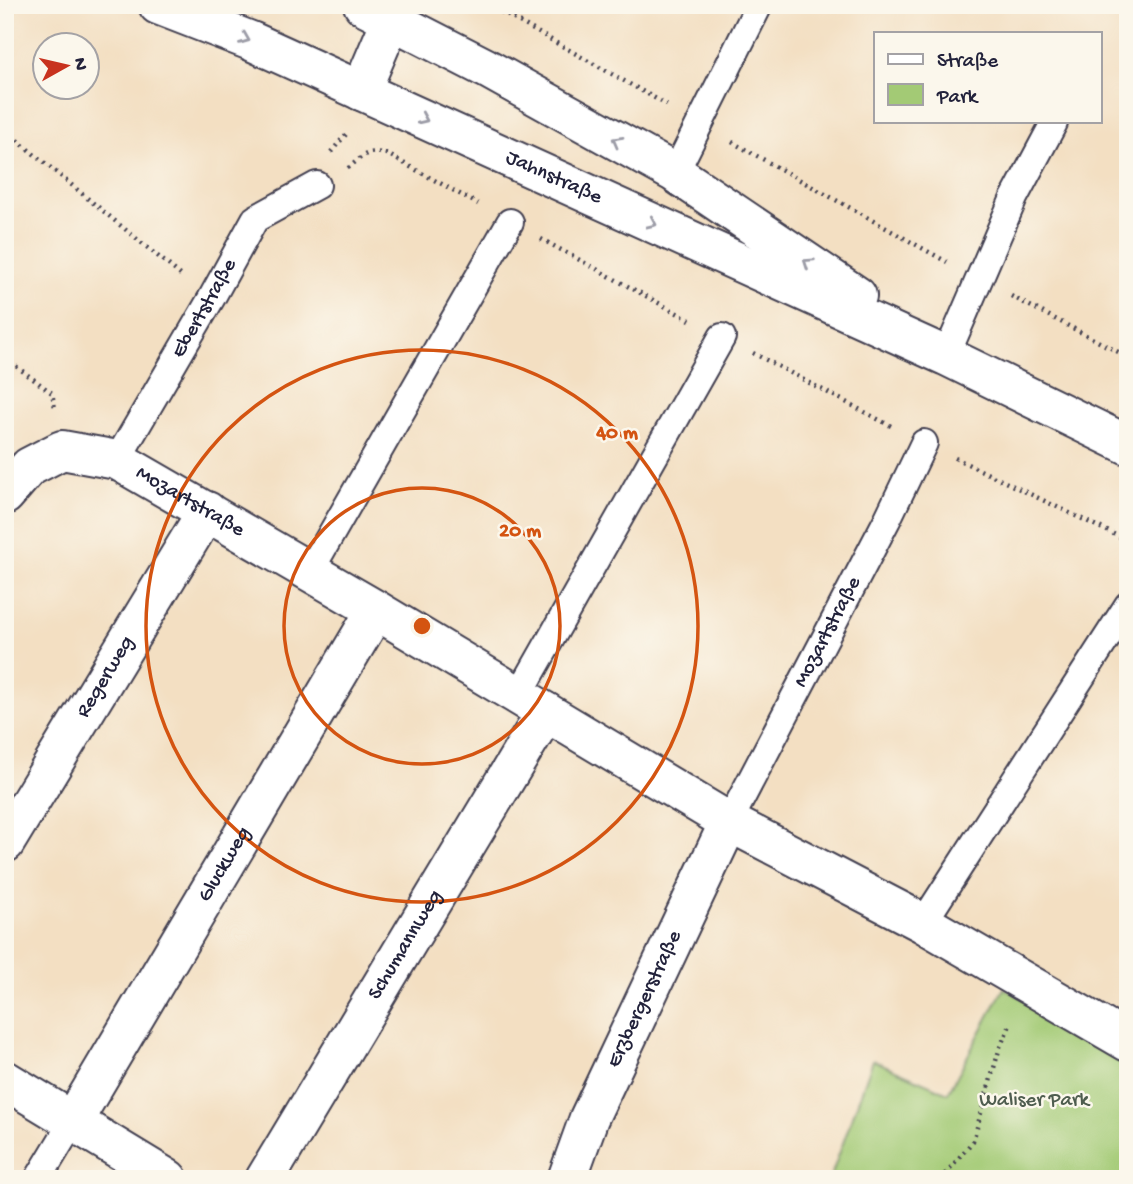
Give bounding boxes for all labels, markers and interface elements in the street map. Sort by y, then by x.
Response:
one-way arrow [238,30,250,44]
north arrow [32,32,102,102]
legend [874,32,1102,122]
text: Straße [937,50,999,75]
text: N [67,56,92,72]
text: Park [936,86,980,111]
one-way arrow [416,111,428,125]
one-way arrow [612,136,624,149]
street label: Jahnstraße [502,145,607,211]
one-way arrow [645,215,658,229]
street label: Ebertstraße [167,254,244,363]
one-way arrow [803,259,816,271]
text: 40 m [595,422,638,447]
street label: Mozartstraße [131,461,250,544]
text: 20 m [499,520,541,545]
street label: Mozartstraße [789,572,868,692]
centre of rings [410,614,434,638]
street label: Regerweg [71,632,140,723]
street label: Gluckweg [193,822,257,907]
street label: Schumannweg [363,886,448,1005]
street label: Erzbergerstraße [602,926,689,1072]
park label: Waliser Park [979,1089,1091,1114]

